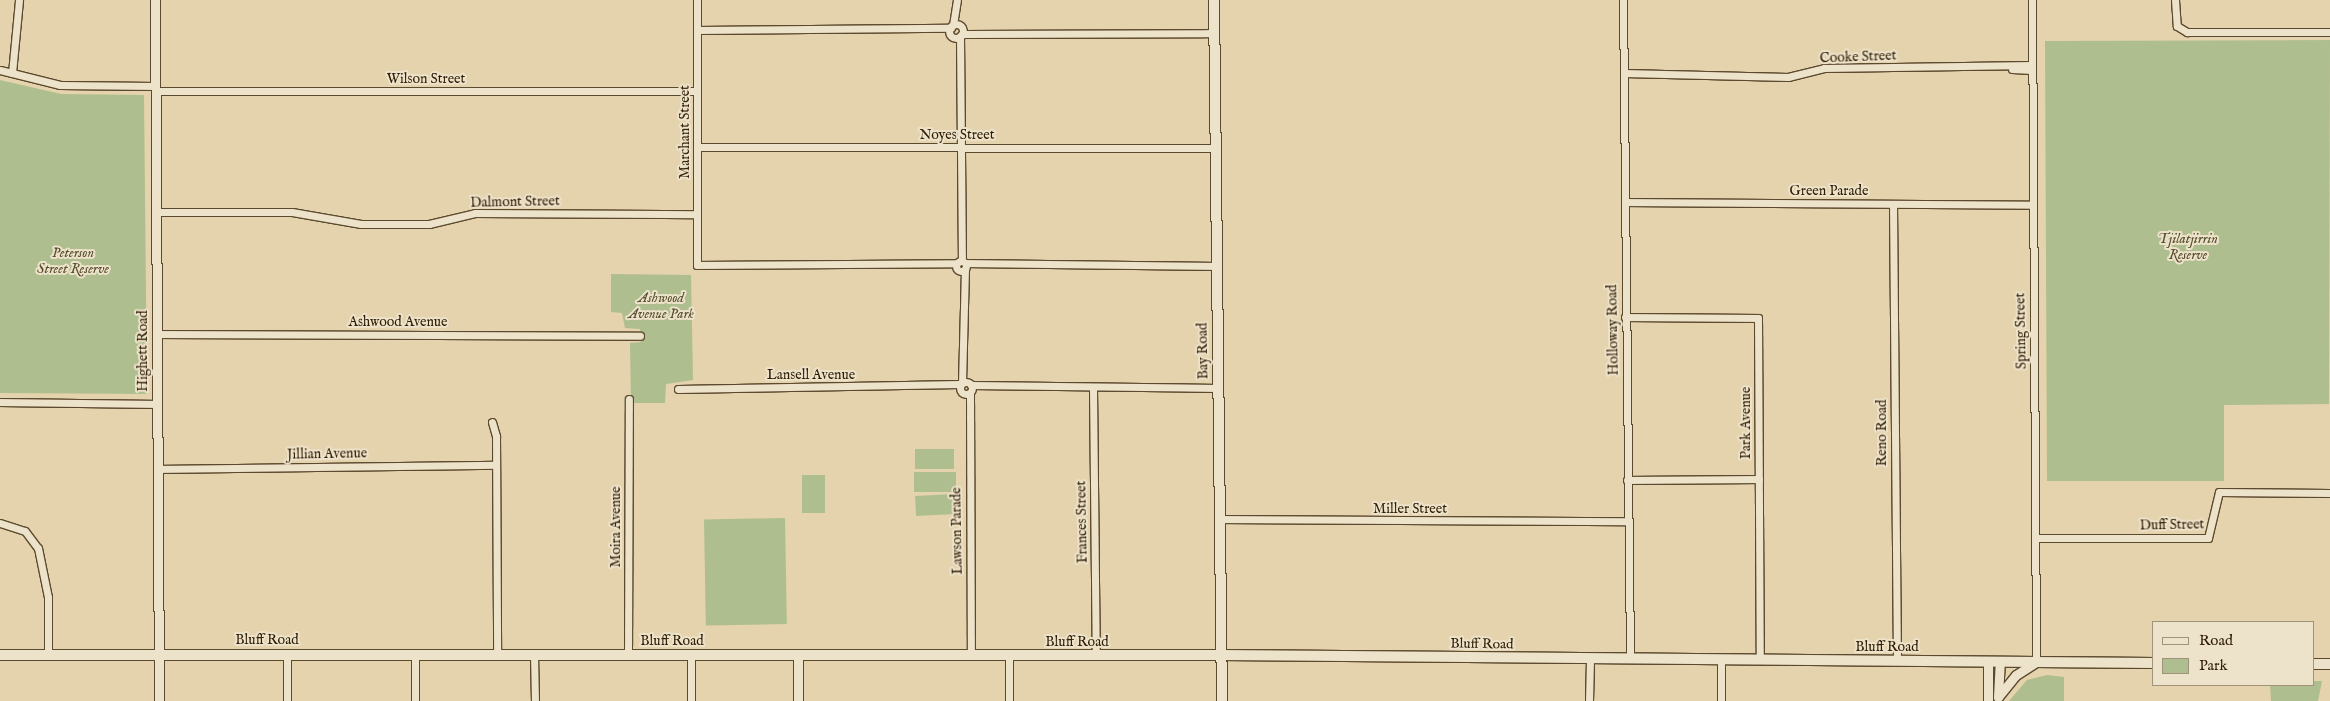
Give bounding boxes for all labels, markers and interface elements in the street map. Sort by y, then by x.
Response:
street label: Cooke Street [1819,47,1897,67]
street label: Wilson Street [387,71,465,87]
street label: Marchant Street [677,85,693,179]
street label: Noyes Street [919,127,995,143]
street label: Green Parade [1790,183,1868,199]
street label: Dalmont Street [470,193,560,211]
park label: Tjilatjirrin Reserve [2158,231,2218,264]
park label: Peterson Street Reserve [37,245,109,278]
street label: Holloway Road [1604,284,1622,376]
park label: Ashwood Avenue Park [628,290,694,322]
street label: Spring Street [2012,293,2030,369]
street label: Highett Road [135,310,151,392]
street label: Ashwood Avenue [348,314,448,330]
street label: Bay Road [1194,322,1212,380]
street label: Lansell Avenue [767,367,855,383]
street label: Park Avenue [1738,387,1754,459]
street label: Reno Road [1874,400,1890,466]
street label: Jillian Avenue [287,445,367,463]
street label: Frances Street [1073,481,1091,563]
street label: Moira Avenue [608,486,624,568]
street label: Lawson Parade [948,487,966,575]
street label: Miller Street [1373,501,1447,517]
street label: Duff Street [2140,516,2204,534]
legend [2152,621,2315,686]
text: Road [2199,631,2233,650]
street label: Bluff Road [235,632,299,648]
street label: Bluff Road [640,633,704,649]
street label: Bluff Road [1045,634,1109,650]
street label: Bluff Road [1450,635,1514,653]
street label: Bluff Road [1855,639,1919,655]
text: Park [2199,656,2228,675]

